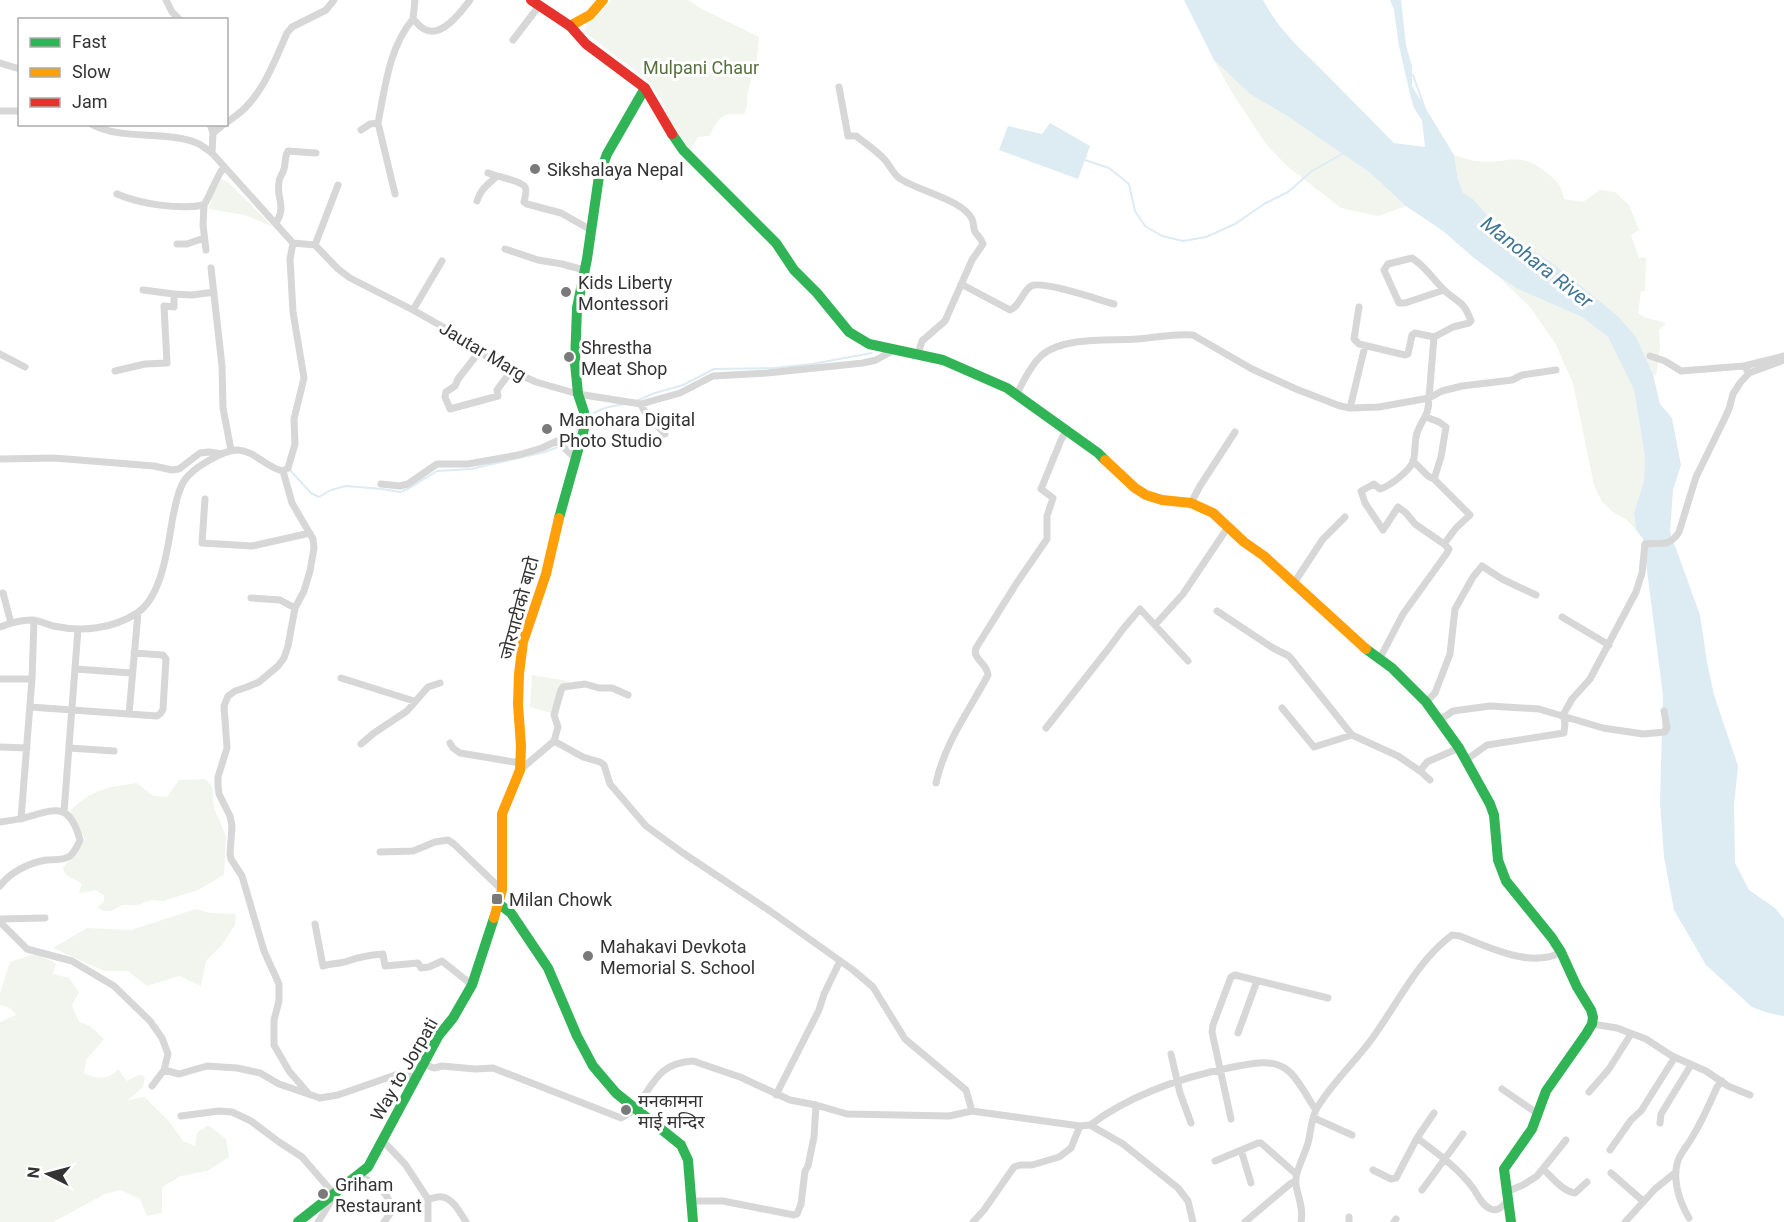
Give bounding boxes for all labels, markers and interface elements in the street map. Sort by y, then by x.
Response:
legend [18,18,228,126]
text: Fast [72,31,107,52]
park label: Mulpani Chaur [643,57,759,78]
text: Slow [72,61,111,82]
text: Jam [72,91,108,112]
place label: Sikshalaya Nepal [547,159,684,180]
marker: Sikshalaya Nepal [528,162,542,176]
water label: Manohara River [1476,211,1599,314]
place label: Kids Liberty Montessori [578,272,673,314]
marker: Kids Liberty Montessori [559,285,573,299]
street label: Jautar Marg [436,317,530,385]
place label: Shrestha Meat Shop [581,337,667,379]
marker: Shrestha Meat Shop [562,350,576,364]
place label: Manohara Digital Photo Studio [559,409,695,451]
marker: Manohara Digital Photo Studio [540,422,554,436]
street label: जोरपाटीको बाटो [495,554,543,662]
place label: Milan Chowk [509,889,613,910]
marker: Milan Chowk [490,892,504,906]
place label: Mahakavi Devkota Memorial S. School [600,936,755,978]
marker: Mahakavi Devkota Memorial S. School [581,949,595,963]
street label: Way to Jorpati [366,1014,442,1124]
place label: मनकामना माई मन्दिर [638,1090,705,1132]
marker: मनकामना माई मन्दिर [619,1103,633,1117]
north arrow [18,1144,78,1204]
text: N [24,1166,44,1179]
place label: Griham Restaurant [335,1174,422,1216]
marker: Griham Restaurant [316,1187,330,1201]

